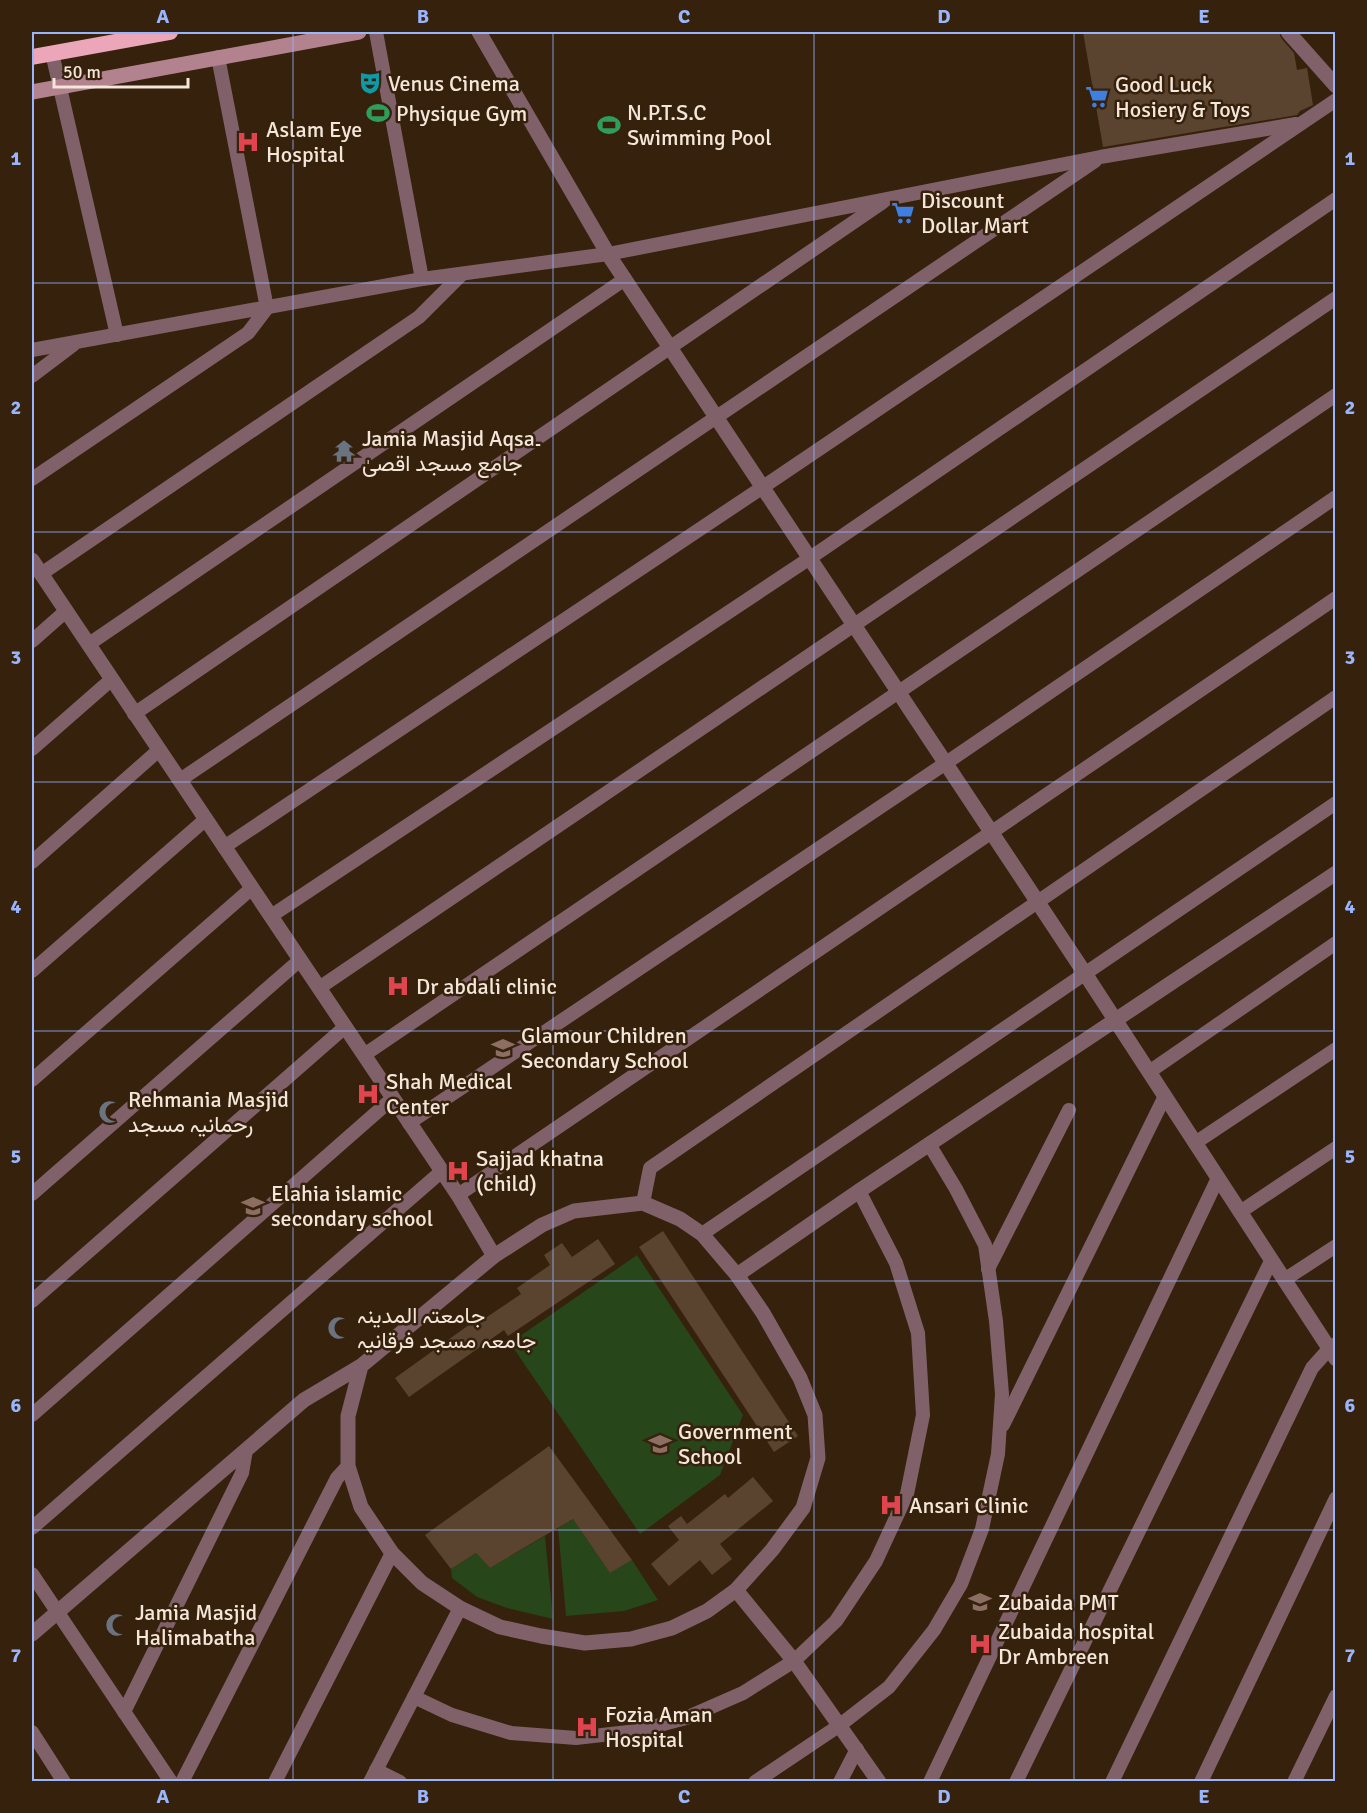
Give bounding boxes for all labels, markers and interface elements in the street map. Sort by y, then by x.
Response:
text: A [157,4,170,29]
text: B [417,4,429,29]
text: C [678,4,690,29]
text: D [937,4,951,29]
text: E [1198,4,1210,29]
scale bar [54,51,188,89]
text: 50 m [63,61,101,83]
theatre icon: Venus Cinema [357,70,383,96]
place label: Venus Cinema [388,70,520,97]
place label: Good Luck Hosiery & Toys [1115,71,1250,123]
supermarket icon: Good Luck Hosiery & Toys [1084,84,1110,110]
place label: N.P.T.S.C Swimming Pool [627,99,772,151]
sports icon: Physique Gym [365,100,391,126]
place label: Physique Gym [396,100,527,127]
sports icon: N.P.T.S.C Swimming Pool [596,112,622,138]
place label: Aslam Eye Hospital [266,116,362,168]
hospital icon: Aslam Eye Hospital [235,129,261,155]
text: 1 [11,146,22,171]
text: 1 [1345,146,1356,171]
place label: Discount Dollar Mart [921,187,1029,239]
supermarket icon: Discount Dollar Mart [890,200,916,226]
text: 2 [11,395,21,420]
text: 2 [1345,395,1355,420]
place label: Jamia Masjid Aqsa۔ جامع مسجد اقصیٰ [362,425,541,478]
temple icon: Jamia Masjid Aqsa۔ جامع مسجد اقصیٰ [331,438,357,464]
text: 3 [11,645,21,670]
text: 3 [1345,645,1355,670]
text: 4 [11,894,22,919]
text: 4 [1345,894,1356,919]
hospital icon: Dr abdali clinic [385,973,411,999]
place label: Dr abdali clinic [416,973,557,1000]
place label: Glamour Children Secondary School [521,1022,688,1074]
school or university icon: Glamour Children Secondary School [490,1035,516,1061]
place label: Shah Medical Center [386,1068,512,1120]
hospital icon: Shah Medical Center [355,1081,381,1107]
place label: Rehmania Masjid رحمانیہ مسجد [128,1086,289,1138]
mosque icon: Rehmania Masjid رحمانیہ مسجد [97,1099,123,1125]
text: 5 [11,1144,21,1169]
text: 5 [1345,1144,1355,1169]
place label: Sajjad khatna (child) [476,1145,604,1197]
hospital icon: Sajjad khatna (child) [445,1158,471,1184]
place label: Elahia islamic secondary school [271,1180,433,1232]
school or university icon: Elahia islamic secondary school [240,1193,266,1219]
place label: جامعتہ المدینہ جامعہ مسجد فرقانیہ [357,1302,536,1354]
mosque icon: جامعتہ المدینہ جامعہ مسجد فرقانیہ [326,1315,352,1341]
text: 6 [11,1393,22,1418]
text: 6 [1345,1393,1356,1418]
place label: Government School [678,1418,793,1470]
school or university icon: Government School [647,1431,673,1457]
hospital icon: Ansari Clinic [878,1492,904,1518]
place label: Ansari Clinic [909,1492,1028,1519]
school or university icon: Zubaida PMT [967,1589,993,1615]
place label: Zubaida PMT [998,1589,1119,1616]
place label: Jamia Masjid Halimabatha [135,1599,257,1651]
mosque icon: Jamia Masjid Halimabatha [104,1612,130,1638]
place label: Zubaida hospital Dr Ambreen [998,1618,1154,1670]
hospital icon: Zubaida hospital Dr Ambreen [967,1631,993,1657]
text: 7 [11,1643,22,1668]
text: 7 [1345,1643,1356,1668]
place label: Fozia Aman Hospital [605,1701,713,1753]
hospital icon: Fozia Aman Hospital [574,1714,600,1740]
text: A [157,1784,170,1809]
text: B [417,1784,429,1809]
text: C [678,1784,690,1809]
text: D [937,1784,951,1809]
text: E [1198,1784,1210,1809]

